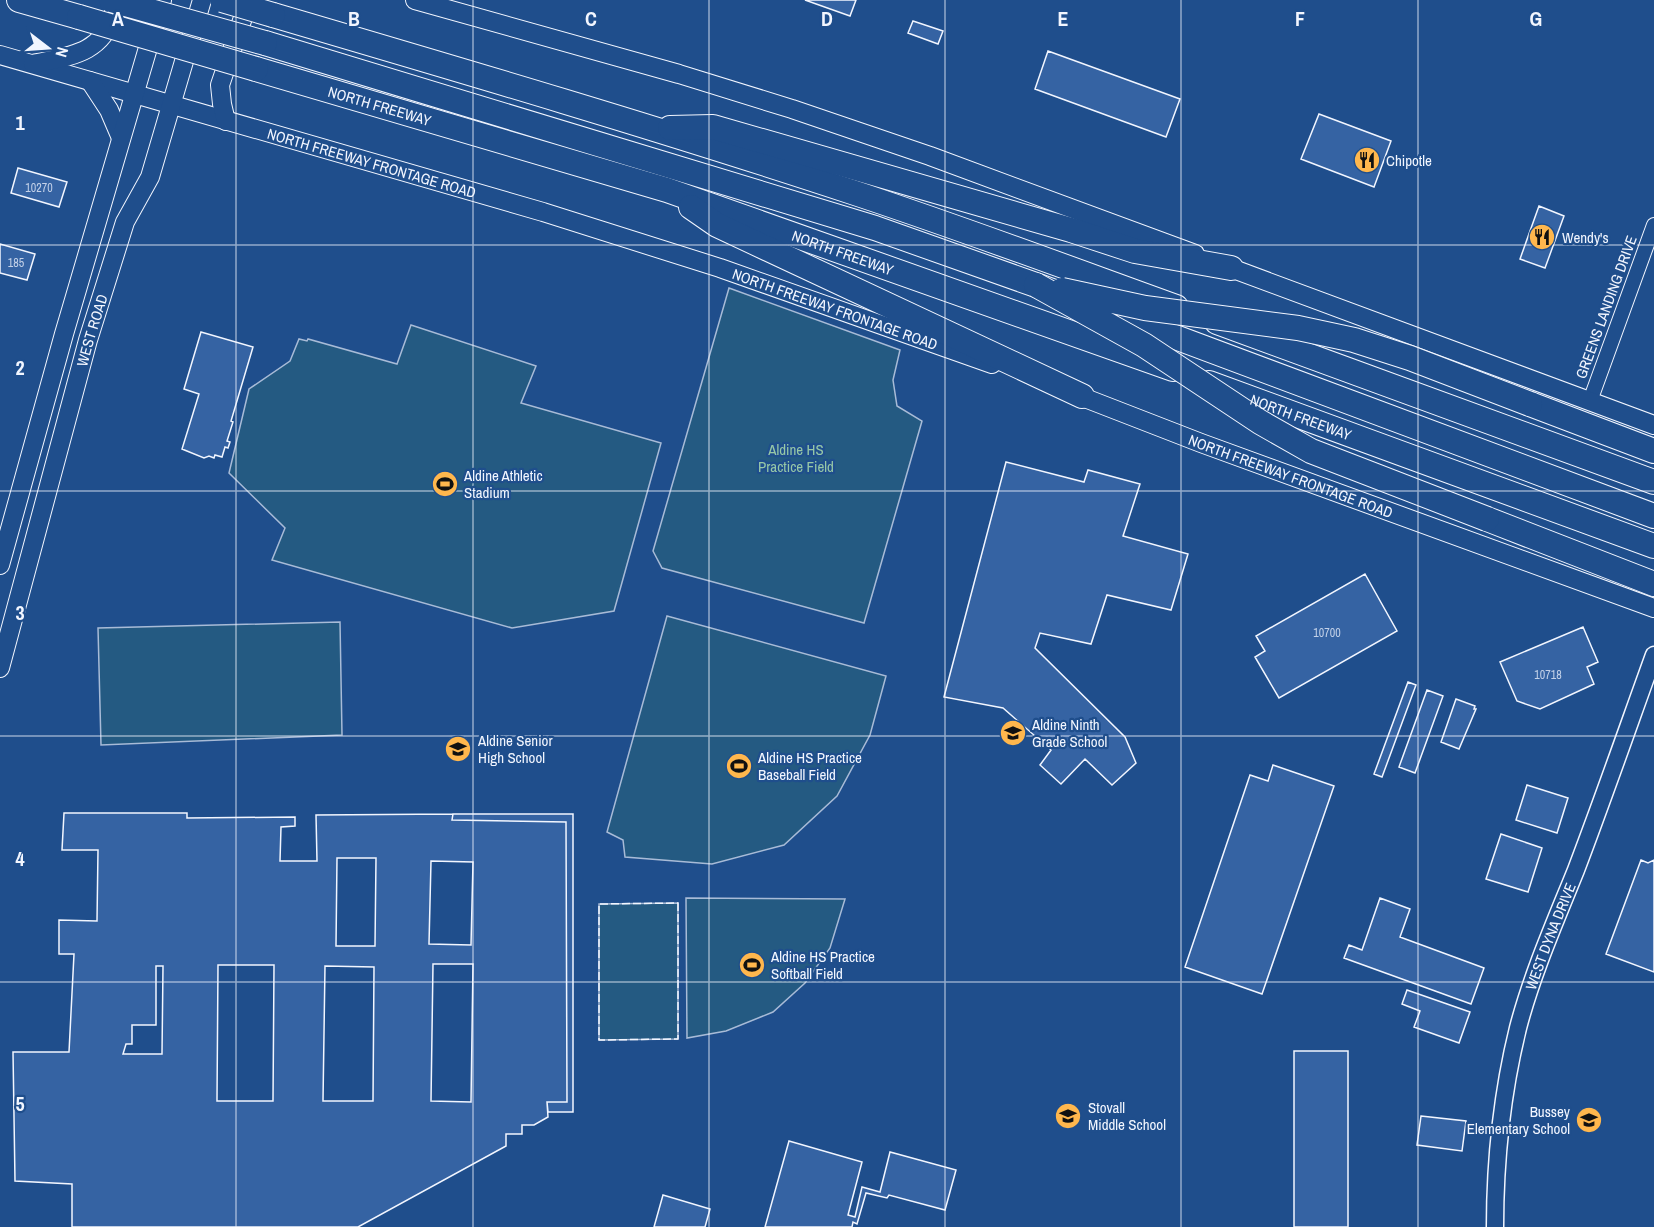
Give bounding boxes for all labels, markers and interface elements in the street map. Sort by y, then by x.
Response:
text: A [112,5,124,32]
text: B [348,5,360,32]
text: C [585,5,597,32]
text: D [821,5,833,32]
text: E [1058,5,1069,32]
text: F [1295,5,1305,32]
text: G [1530,5,1542,32]
north arrow [18,18,78,78]
text: N [50,45,74,60]
street label: NORTH FREEWAY [326,80,435,131]
text: 1 [15,109,25,136]
street label: NORTH FREEWAY FRONTAGE ROAD [265,122,479,203]
restaurant icon: Chipotle [1352,145,1382,175]
place label: Chipotle [1386,150,1432,171]
house number: 10270 [25,180,53,196]
restaurant icon: Wendy's [1527,222,1557,252]
street label: NORTH FREEWAY [789,225,897,280]
place label: Wendy's [1562,227,1609,248]
street label: GREENS LANDING DRIVE [1570,232,1642,382]
house number: 185 [8,255,25,271]
street label: NORTH FREEWAY FRONTAGE ROAD [730,263,941,355]
street label: WEST ROAD [71,291,112,369]
text: 2 [15,354,25,381]
street label: NORTH FREEWAY [1247,389,1355,445]
street label: NORTH FREEWAY FRONTAGE ROAD [1186,429,1396,523]
park label: Aldine HS Practice Field [758,439,834,477]
place label: Aldine Athletic Stadium [463,465,543,503]
sports icon: Aldine Athletic Stadium [430,469,460,499]
text: 3 [15,599,25,626]
house number: 10700 [1313,625,1341,641]
house number: 10718 [1534,667,1562,683]
place label: Aldine Ninth Grade School [1031,714,1107,752]
school or university icon: Aldine Ninth Grade School [998,718,1028,748]
place label: Aldine Senior High School [477,730,553,768]
school or university icon: Aldine Senior High School [443,734,473,764]
place label: Aldine HS Practice Baseball Field [757,747,862,785]
sports icon: Aldine HS Practice Baseball Field [724,751,754,781]
text: 4 [15,845,25,872]
street label: WEST DYNA DRIVE [1520,879,1580,993]
place label: Aldine HS Practice Softball Field [770,946,875,984]
sports icon: Aldine HS Practice Softball Field [737,950,767,980]
text: 5 [15,1090,25,1117]
place label: Stovall Middle School [1088,1097,1166,1135]
school or university icon: Stovall Middle School [1053,1101,1083,1131]
place label: Bussey Elementary School [1467,1101,1571,1139]
school or university icon: Bussey Elementary School [1574,1105,1604,1135]

